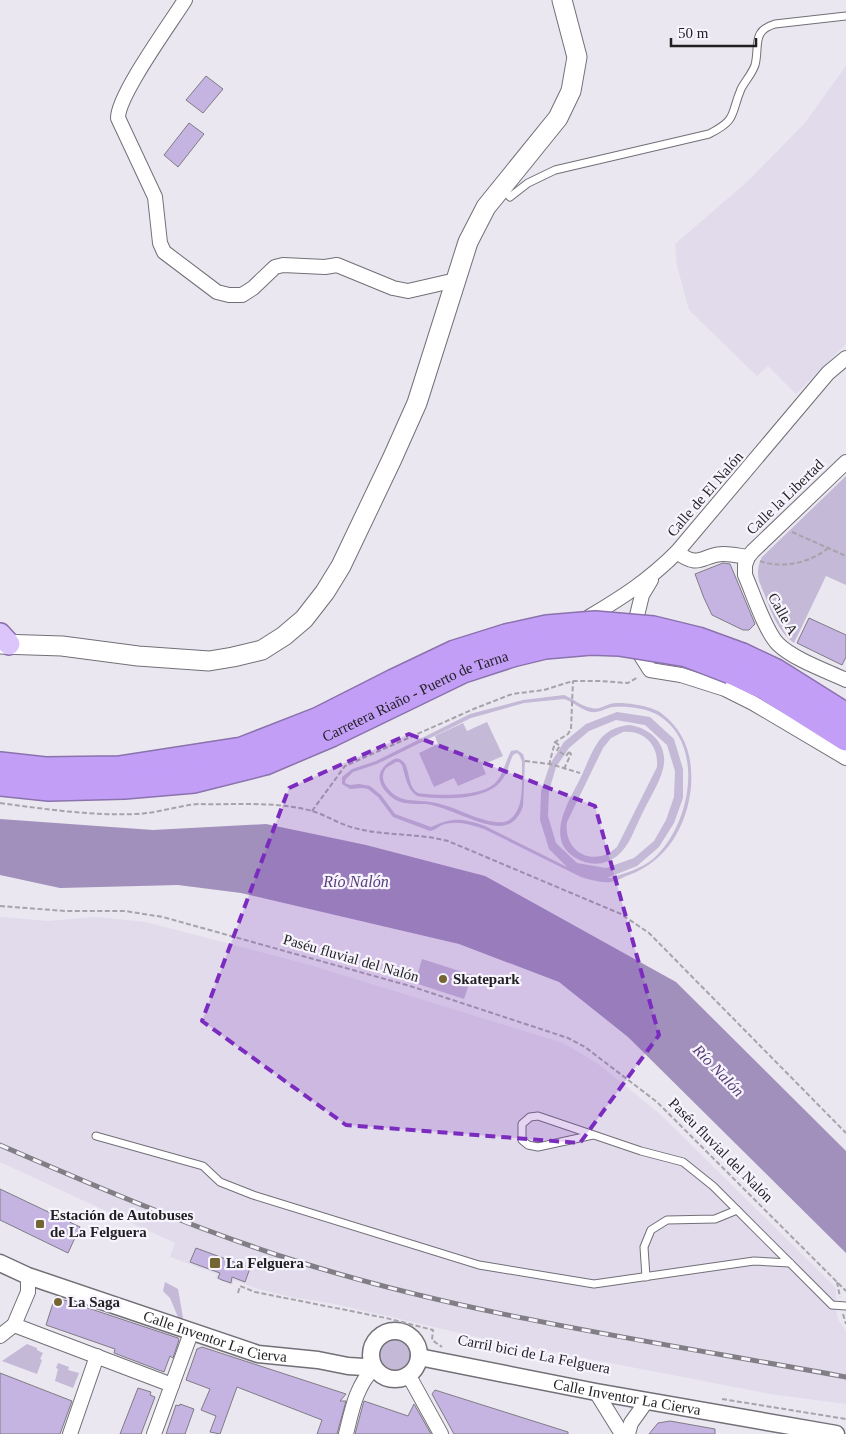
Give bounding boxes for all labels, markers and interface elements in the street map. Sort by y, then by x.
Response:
scale bar [671,15,756,47]
text: 50 m [678,25,709,41]
street label: Calle de El Nalón [664,448,746,540]
street label: Calle la Libertad [743,456,827,538]
street label: Calle A [765,590,801,638]
street label: Carretera Riaño - Puerto de Tarna [320,648,511,745]
water label: Río Nalón [322,873,389,890]
street label: Paséu fluvial del Nalón [281,931,421,985]
place label: Skatepark [453,971,520,987]
marker: Skatepark [437,973,449,985]
water label: Río Nalón [689,1040,747,1100]
street label: Paséu fluvial del Nalón [666,1095,777,1206]
place label: Estación de Autobuses de La Felguera [50,1207,194,1240]
marker: Estación de Autobuses de La Felguera [34,1218,46,1230]
place label: La Felguera [226,1255,304,1271]
marker: La Felguera [208,1256,222,1270]
place label: La Saga [68,1294,121,1310]
marker: La Saga [52,1296,64,1308]
street label: Calle Inventor La Cierva [141,1308,288,1365]
street label: Carril bici de La Felguera [456,1331,612,1377]
street label: Calle Inventor La Cierva [552,1376,703,1418]

